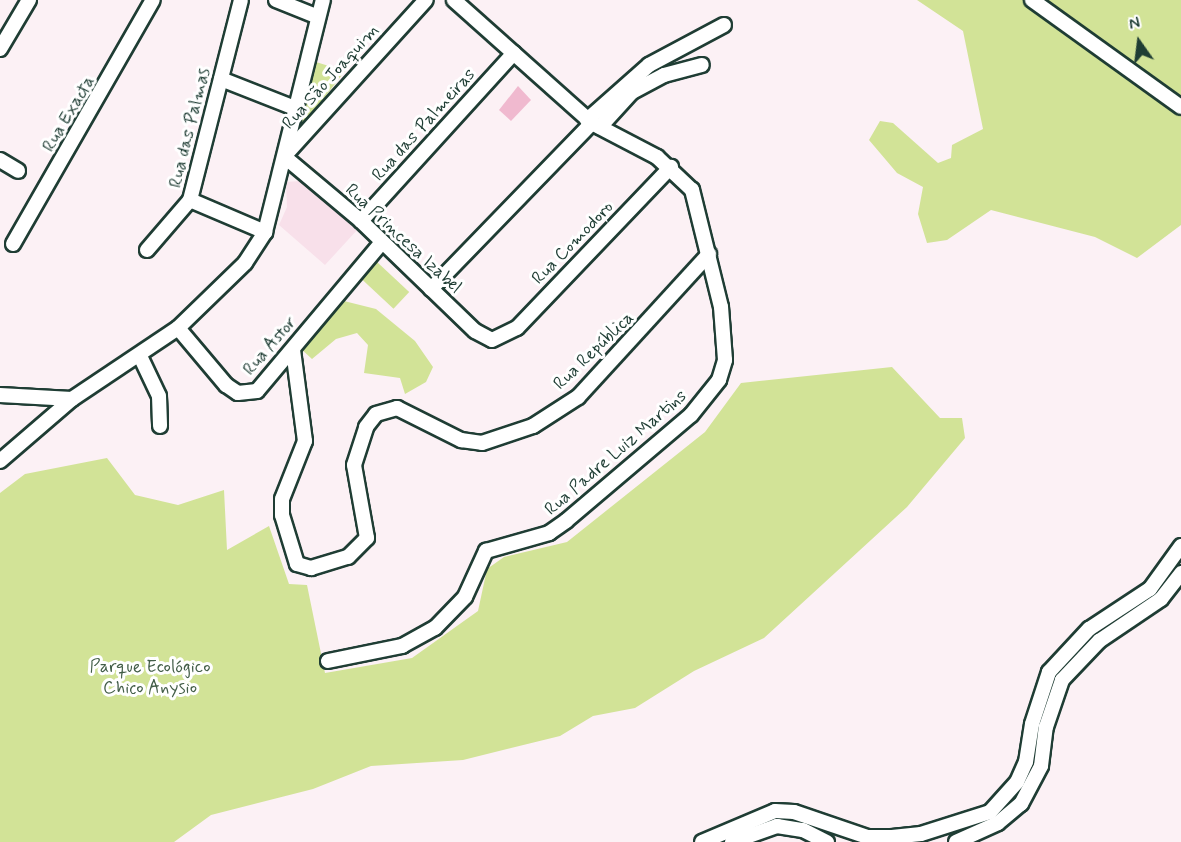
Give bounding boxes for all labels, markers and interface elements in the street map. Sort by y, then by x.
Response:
north arrow [1109,12,1169,72]
text: N [1127,13,1142,36]
street label: Rua São Joaquim [278,20,384,134]
street label: Rua das Palmeiras [368,65,480,185]
street label: Rua das Palmas [165,66,215,190]
street label: Rua Exacta [38,72,100,156]
street label: Rua Princesa Izabel [338,178,468,300]
street label: Rua Comodoro [528,197,618,289]
street label: Rua República [549,307,639,395]
street label: Rua Astor [238,312,302,380]
street label: Rua Padre Luiz Martins [540,385,692,521]
park label: Parque Ecológico Chico Anysio [90,657,210,700]

